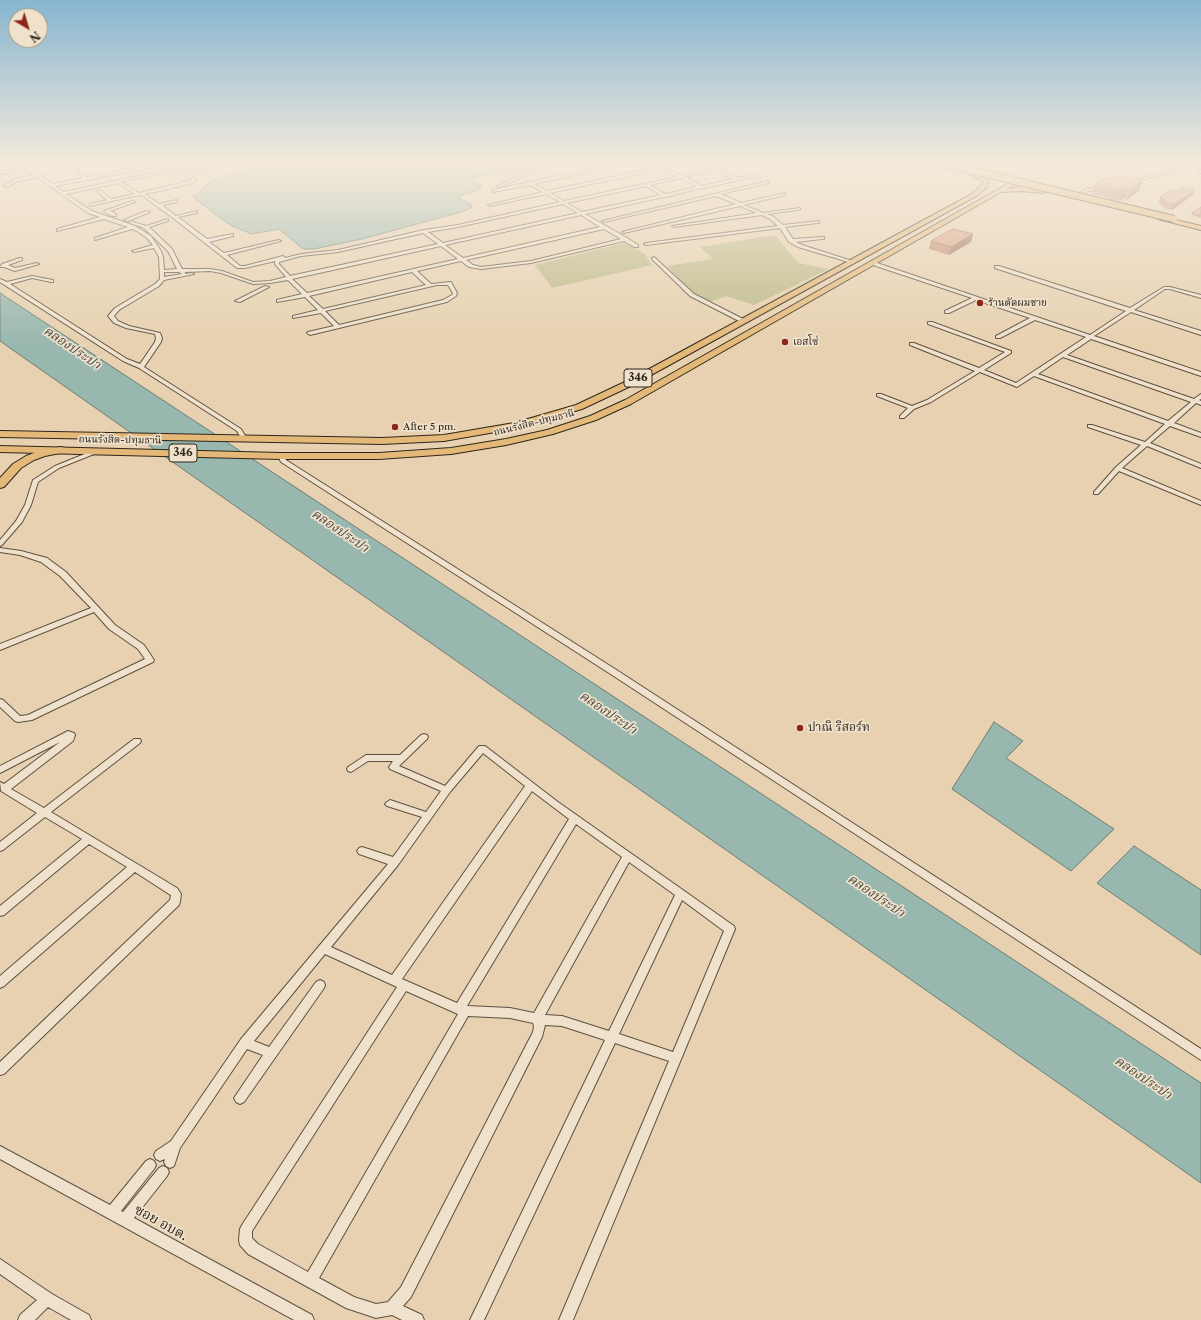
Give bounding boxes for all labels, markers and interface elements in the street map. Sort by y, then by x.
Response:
north arrow [8,8,48,48]
text: N [27,28,43,45]
place label: ร้านตัดผมชาย [988,297,1047,309]
marker: ร้านตัดผมชาย [975,298,985,308]
water label: คลองประปา [40,323,104,373]
place label: เอสโซ่ [793,336,818,348]
marker: เอสโซ่ [780,337,790,347]
road number: 346 [624,369,652,387]
street label: ถนนรังสิต-ปทุมธานี [492,407,576,439]
place label: After 5 pm. [403,421,456,433]
marker: After 5 pm. [390,422,400,432]
street label: ถนนรังสิต-ปทุมธานี [78,433,162,447]
road number: 346 [169,444,197,462]
water label: คลองประปา [308,506,372,556]
water label: คลองประปา [576,688,640,738]
place label: ปาณิ รีสอร์ท [808,721,870,735]
marker: ปาณิ รีสอร์ท [795,723,805,733]
water label: คลองประปา [844,871,908,921]
water label: คลองประปา [1111,1053,1175,1103]
street label: ซอย อบต. [131,1202,191,1244]

